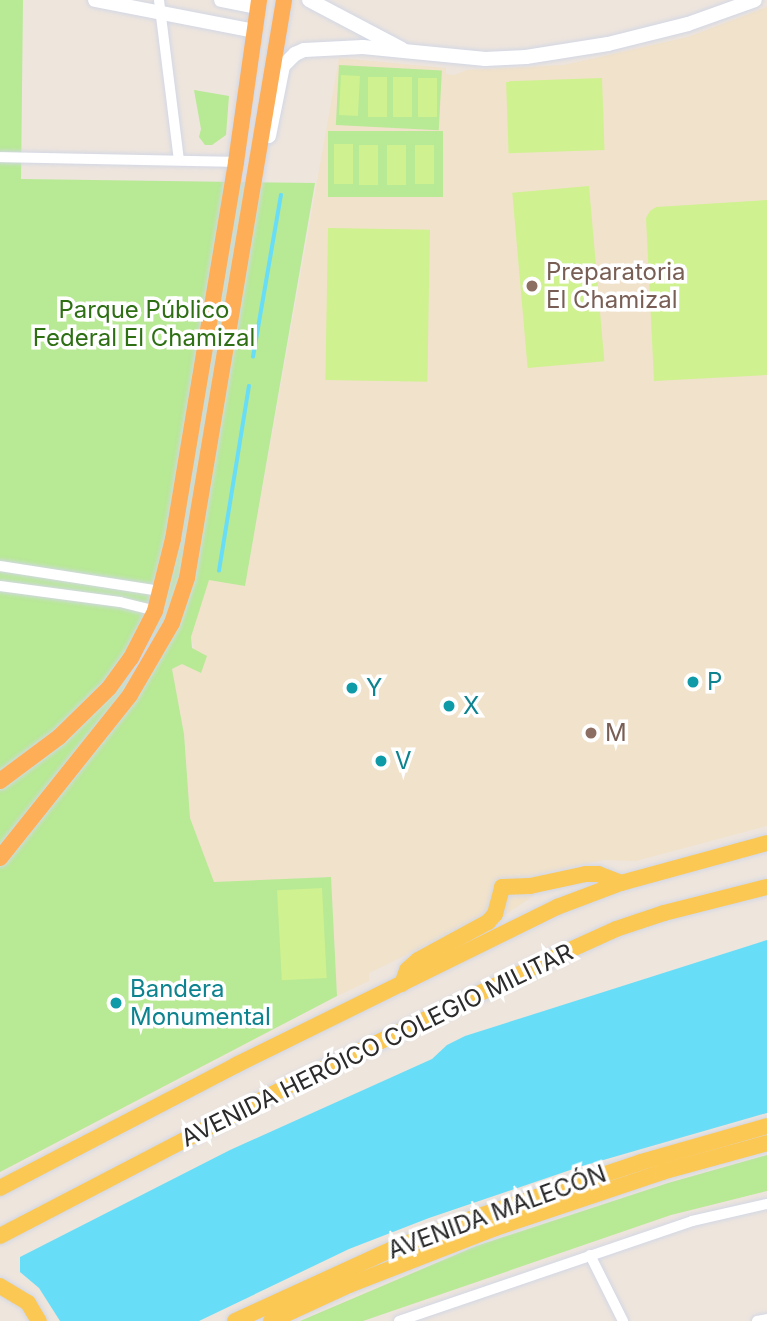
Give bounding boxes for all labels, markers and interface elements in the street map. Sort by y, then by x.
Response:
place label: Preparatoria El Chamizal [546,258,686,314]
marker: Preparatoria El Chamizal [524,278,540,294]
park label: Parque Público Federal El Chamizal [33,296,255,352]
place label: P [707,668,722,696]
place label: Y [366,674,382,702]
marker: P [685,674,701,690]
marker: Y [344,680,360,696]
place label: X [463,692,479,720]
marker: X [441,698,457,714]
place label: M [605,719,627,747]
marker: M [583,725,599,741]
place label: V [395,747,412,775]
marker: V [373,753,389,769]
street label: AVENIDA HERÓICO COLEGIO MILITAR [176,937,578,1153]
place label: Bandera Monumental [130,975,271,1031]
marker: Bandera Monumental [108,995,124,1011]
street label: AVENIDA MALECÓN [384,1159,610,1265]

